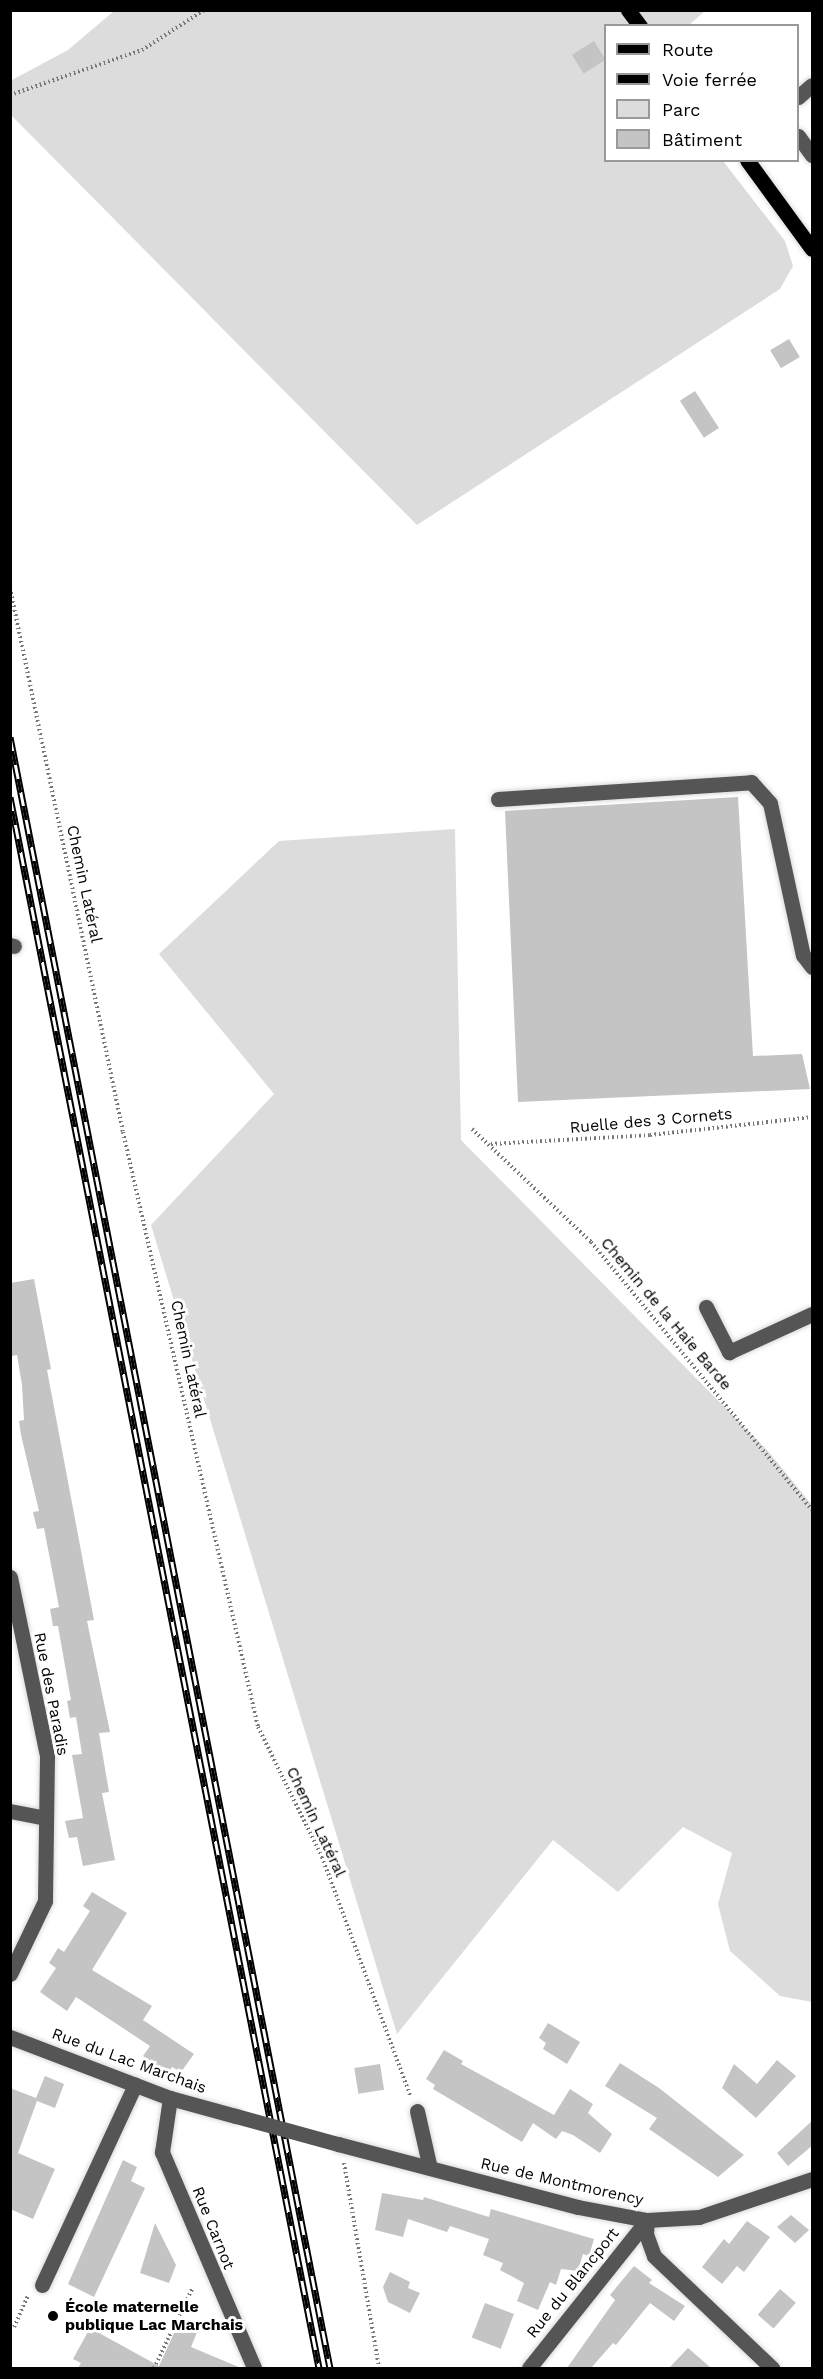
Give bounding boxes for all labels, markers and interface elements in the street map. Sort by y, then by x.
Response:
legend [604,24,799,162]
text: Route [662,39,714,60]
text: Voie ferrée [662,69,757,90]
text: Parc [662,99,700,120]
text: Bâtiment [662,129,742,150]
street label: Chemin Latéral [62,824,106,944]
street label: Ruelle des 3 Cornets [569,1104,733,1138]
street label: Chemin de la Haie Barde [596,1234,736,1394]
street label: Chemin Latéral [166,1299,210,1419]
street label: Rue des Paradis [30,1631,72,1757]
street label: Chemin Latéral [282,1764,350,1880]
street label: Rue du Lac Marchais [49,2024,209,2098]
street label: Rue de Montmorency [479,2154,645,2210]
street label: Rue Carnot [188,2184,238,2272]
street label: Rue du Blancport [523,2224,623,2342]
place label: École maternelle publique Lac Marchais [65,2297,243,2335]
marker: École maternelle publique Lac Marchais [46,2309,60,2323]

